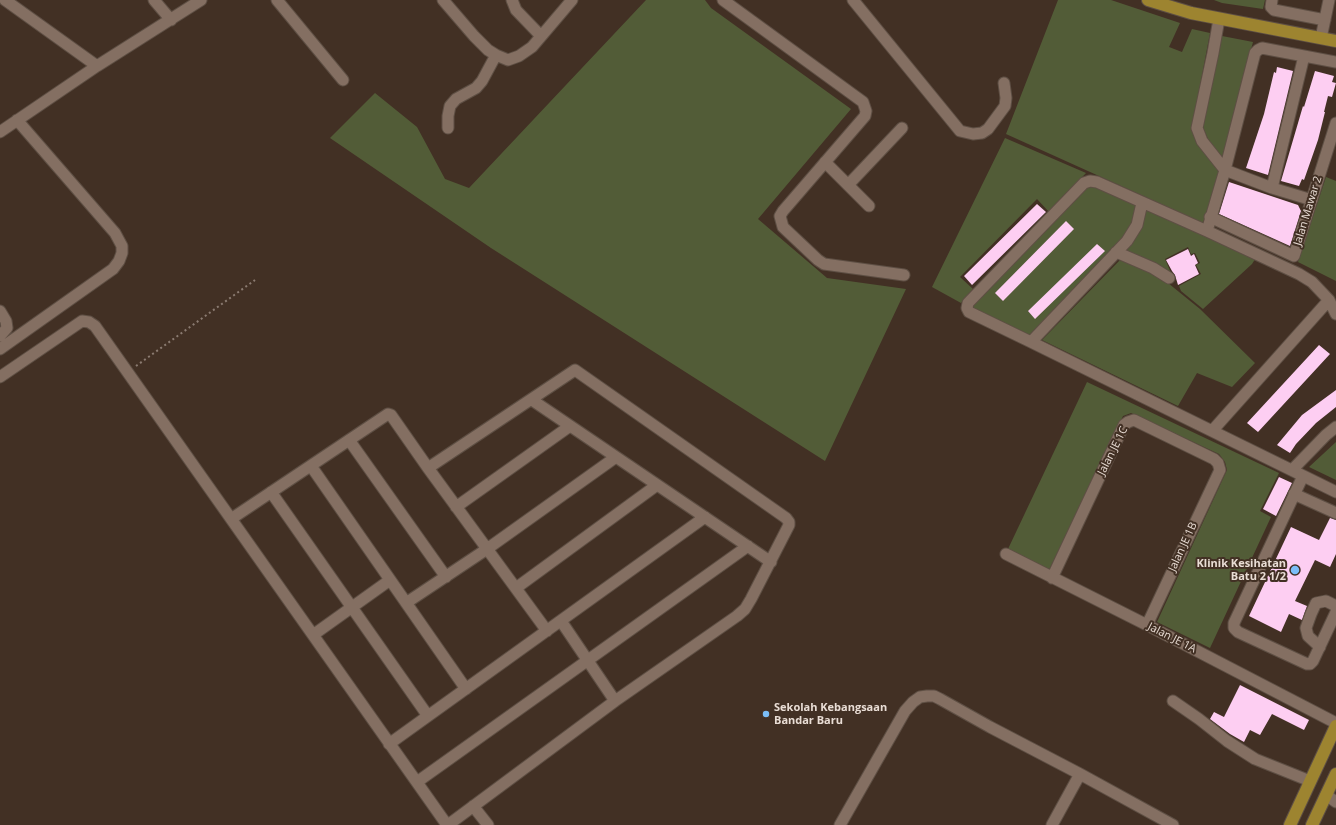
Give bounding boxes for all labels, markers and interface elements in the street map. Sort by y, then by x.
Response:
street label: Jalan Mawar 2 [1291,175,1325,247]
street label: Jalan JE 1C [1095,425,1131,477]
street label: Jalan JE 1B [1166,520,1200,574]
place label: Klinik Kesihatan Batu 2 1/2 [1197,557,1286,583]
marker: Klinik Kesihatan Batu 2 1/2 [1289,564,1301,576]
street label: Jalan JE 1A [1146,620,1198,656]
place label: Sekolah Kebangsaan Bandar Baru [774,701,887,727]
marker: Sekolah Kebangsaan Bandar Baru [761,709,771,719]

